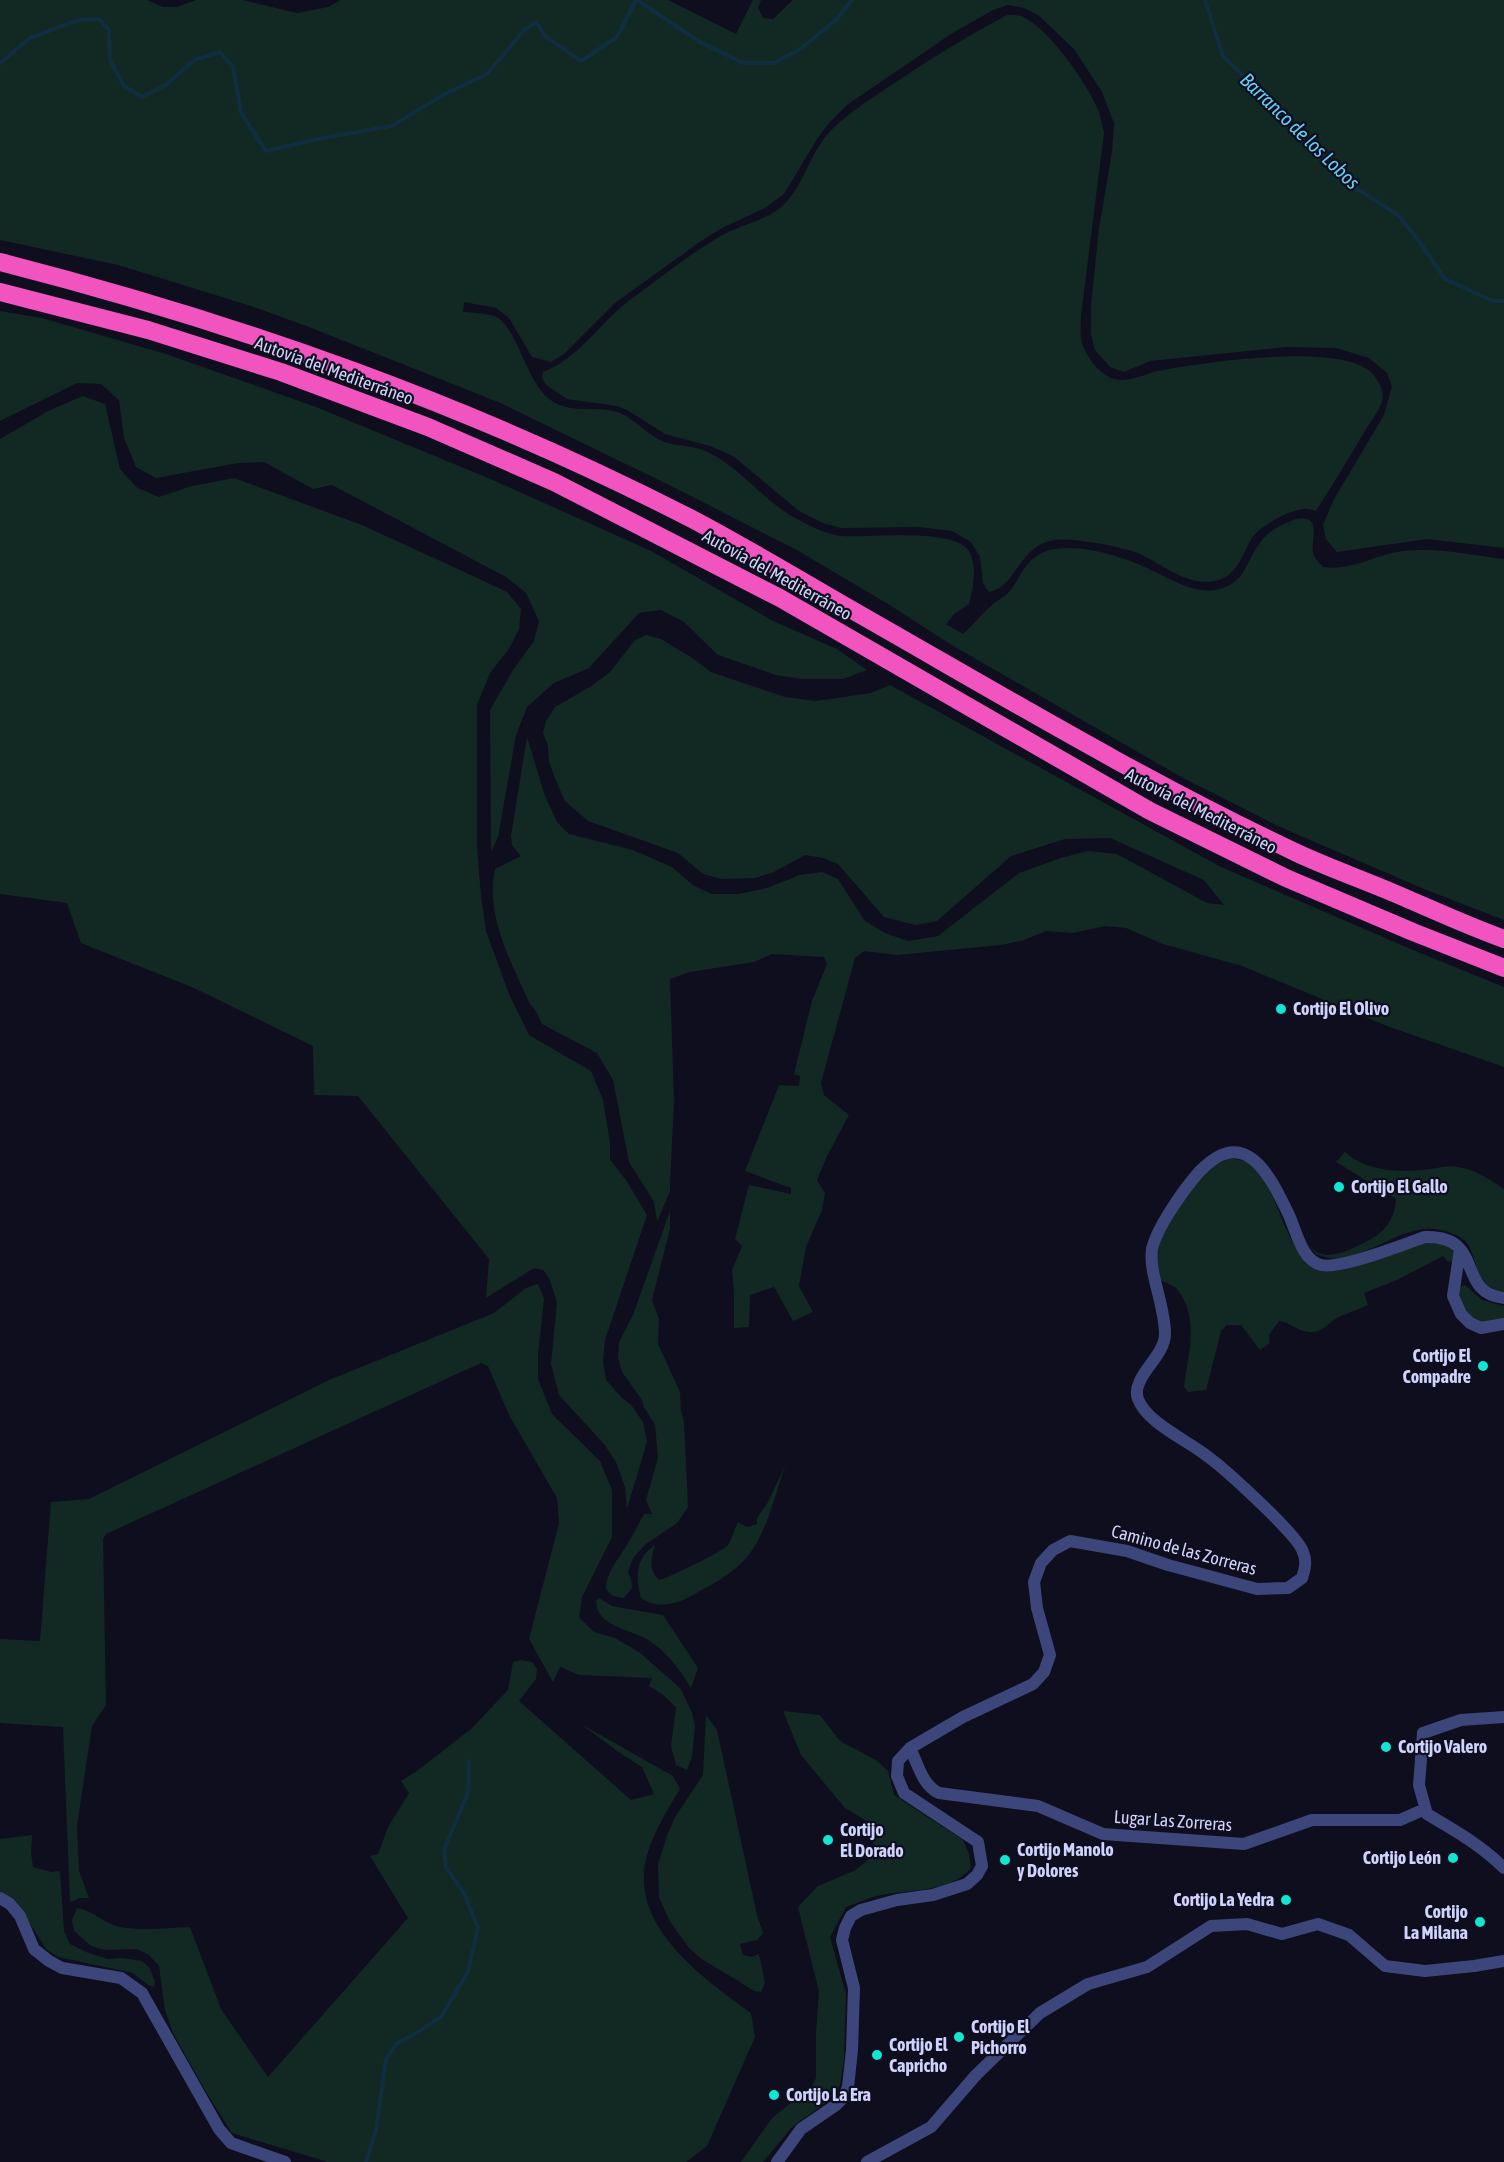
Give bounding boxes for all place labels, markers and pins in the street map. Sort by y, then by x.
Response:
place label: Cortijo El Olivo [1293,998,1389,1019]
marker: Cortijo El Olivo [1274,1002,1288,1016]
place label: Cortijo El Gallo [1351,1176,1448,1197]
marker: Cortijo El Gallo [1332,1180,1346,1194]
place label: Cortijo El Compadre [1403,1345,1471,1387]
marker: Cortijo El Compadre [1476,1359,1490,1373]
place label: Cortijo Valero [1398,1736,1487,1757]
marker: Cortijo Valero [1379,1740,1393,1754]
place label: Cortijo El Dorado [840,1819,904,1861]
marker: Cortijo El Dorado [821,1833,835,1847]
place label: Cortijo Manolo y Dolores [1017,1839,1114,1881]
place label: Cortijo León [1363,1847,1441,1868]
marker: Cortijo León [1446,1851,1460,1865]
marker: Cortijo Manolo y Dolores [998,1853,1012,1867]
place label: Cortijo La Yedra [1173,1889,1274,1910]
marker: Cortijo La Yedra [1279,1893,1293,1907]
place label: Cortijo La Milana [1404,1901,1468,1943]
marker: Cortijo La Milana [1473,1915,1487,1929]
place label: Cortijo El Pichorro [971,2016,1030,2058]
marker: Cortijo El Pichorro [952,2030,966,2044]
place label: Cortijo El Capricho [889,2034,948,2076]
marker: Cortijo El Capricho [870,2048,884,2062]
place label: Cortijo La Era [786,2084,871,2105]
marker: Cortijo La Era [767,2088,781,2102]

